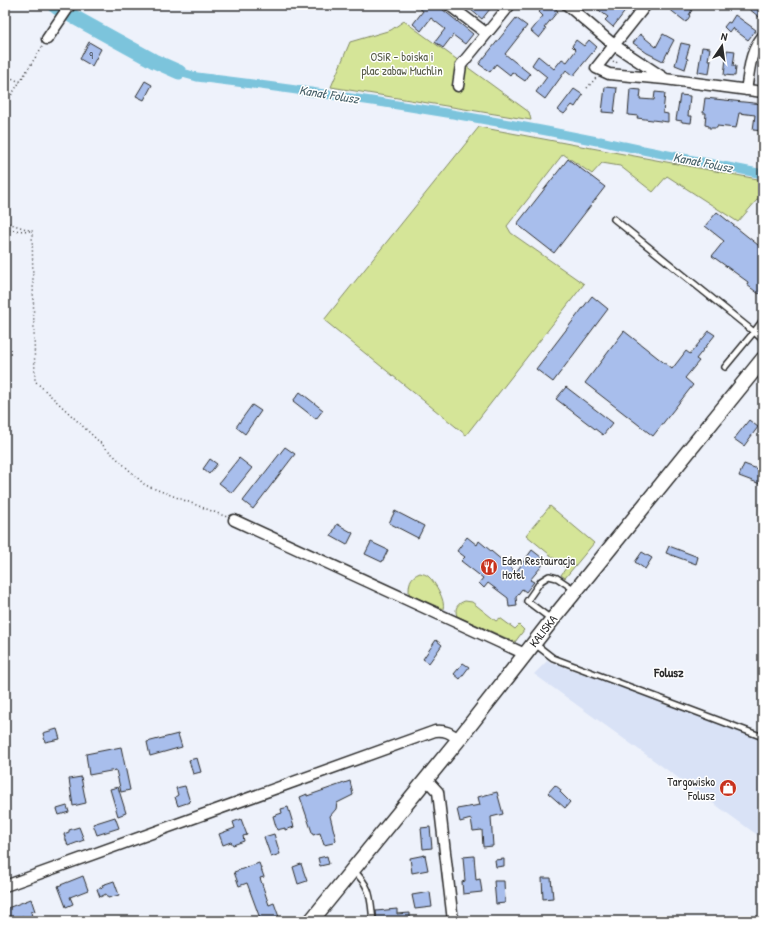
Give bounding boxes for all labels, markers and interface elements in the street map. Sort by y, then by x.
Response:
north arrow [702,26,742,66]
text: N [720,29,729,44]
park label: OSiR - boiska i plac zabaw Muchlin [361,48,443,79]
house number: 9 [89,49,93,62]
water label: Kanał Folusz [298,80,362,108]
water label: Kanał Folusz [672,147,736,177]
place label: Eden Restauracja Hotel [502,552,575,583]
restaurant icon: Eden Restauracja Hotel [479,557,499,577]
street label: KALISKA [525,611,561,651]
district label: Folusz [653,663,684,681]
place label: Targowisko Folusz [667,773,715,804]
shop icon: Targowisko Folusz [718,778,738,798]

